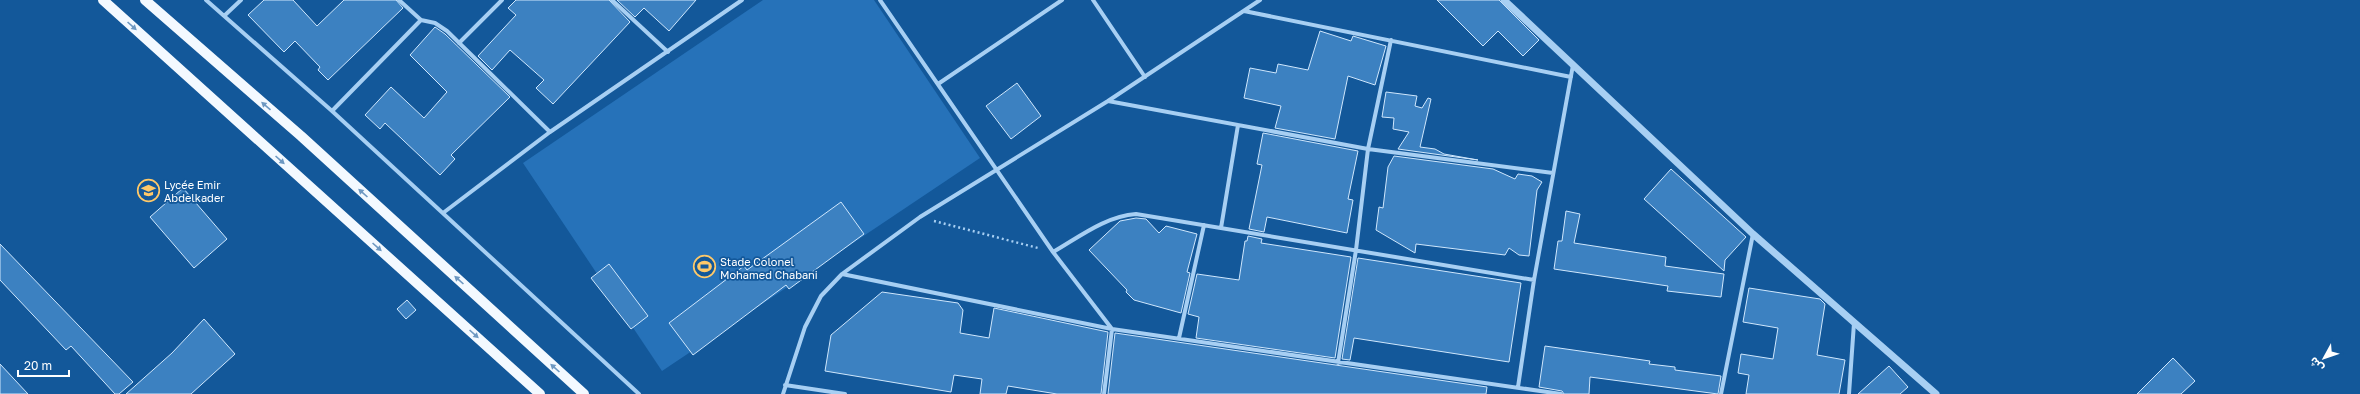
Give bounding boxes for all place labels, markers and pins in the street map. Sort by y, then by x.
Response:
school or university icon: Lycée Emir Abdelkader [136,177,162,203]
place label: Lycée Emir Abdelkader [164,178,225,204]
sports icon: Stade Colonel Mohamed Chabani [692,254,718,280]
place label: Stade Colonel Mohamed Chabani [720,255,818,281]

